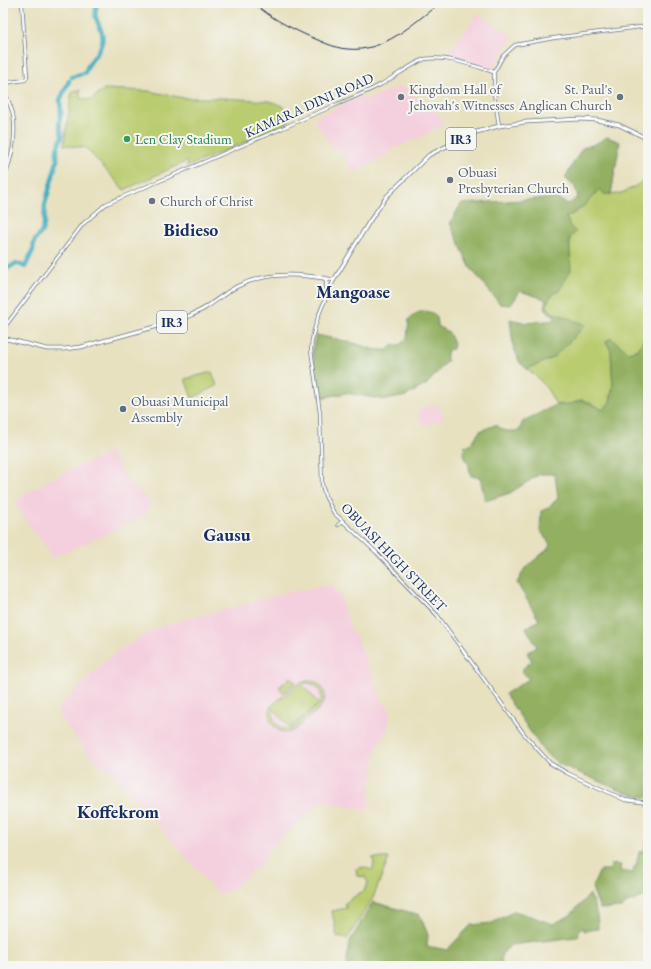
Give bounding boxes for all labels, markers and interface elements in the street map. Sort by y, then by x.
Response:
street label: KAMARA DINI ROAD [242,68,377,141]
place label: Kingdom Hall of Jehovah's Witnesses [408,80,515,114]
place label: St. Paul's Anglican Church [518,80,612,114]
marker: Kingdom Hall of Jehovah's Witnesses [396,92,406,102]
marker: St. Paul's Anglican Church [615,92,625,102]
road number: IR3 [446,128,476,150]
place label: Len Clay Stadium [135,130,232,148]
marker: Len Clay Stadium [122,134,132,144]
place label: Obuasi Presbyterian Church [458,163,569,197]
marker: Obuasi Presbyterian Church [445,175,455,185]
place label: Church of Christ [160,192,254,210]
marker: Church of Christ [147,196,157,206]
district label: Bidieso [164,218,218,241]
district label: Mangoase [316,280,390,303]
road number: IR3 [157,311,187,333]
place label: Obuasi Municipal Assembly [130,392,229,426]
marker: Obuasi Municipal Assembly [118,404,128,414]
street label: OBUASI HIGH STREET [337,499,451,616]
district label: Gausu [203,523,251,546]
district label: Koffekrom [77,800,160,823]

